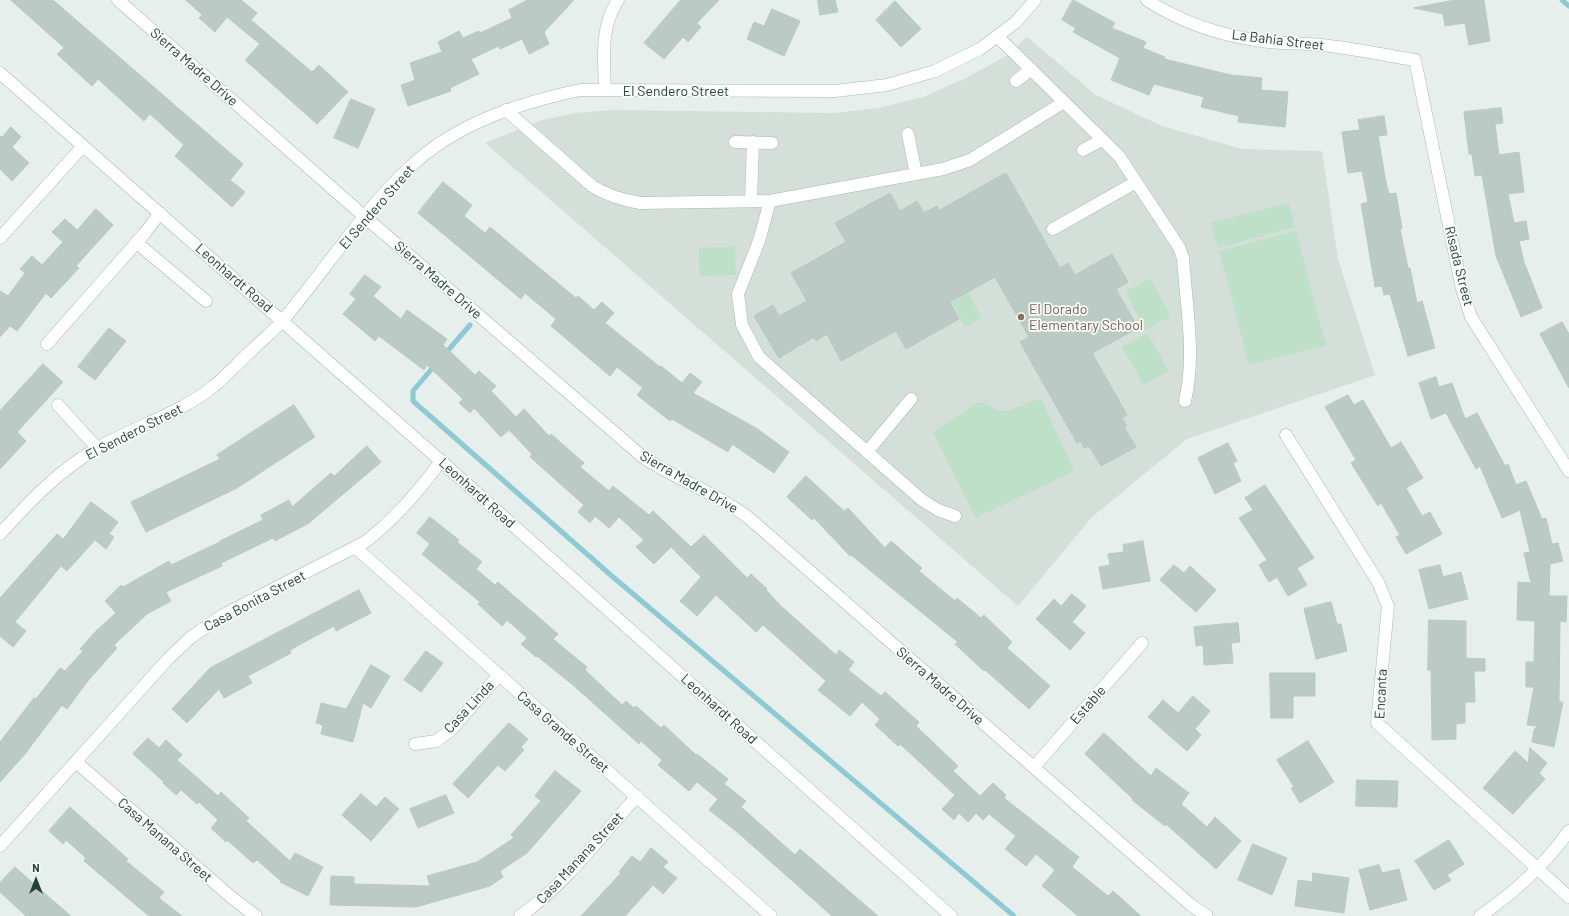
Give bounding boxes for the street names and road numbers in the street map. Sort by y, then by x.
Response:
street label: Sierra Madre Drive [147,24,241,110]
street label: La Bahia Street [1231,26,1325,54]
street label: El Sendero Street [623,83,729,99]
street label: El Sendero Street [336,161,418,253]
street label: Risada Street [1441,224,1477,308]
street label: Sierra Madre Drive [391,237,485,323]
street label: Leonhardt Road [192,240,276,316]
street label: El Sendero Street [83,400,185,464]
street label: Sierra Madre Drive [637,447,741,517]
street label: Leonhardt Road [435,454,519,532]
street label: Casa Bonita Street [201,567,309,635]
street label: Sierra Madre Drive [893,643,987,729]
street label: Encanta [1371,669,1391,719]
street label: Leonhardt Road [677,670,761,748]
street label: Casa Linda [440,677,498,737]
street label: Estable [1067,682,1109,728]
street label: Casa Grande Street [513,687,613,777]
street label: Casa Manana Street [114,794,216,886]
street label: Casa Manana Street [533,808,627,908]

